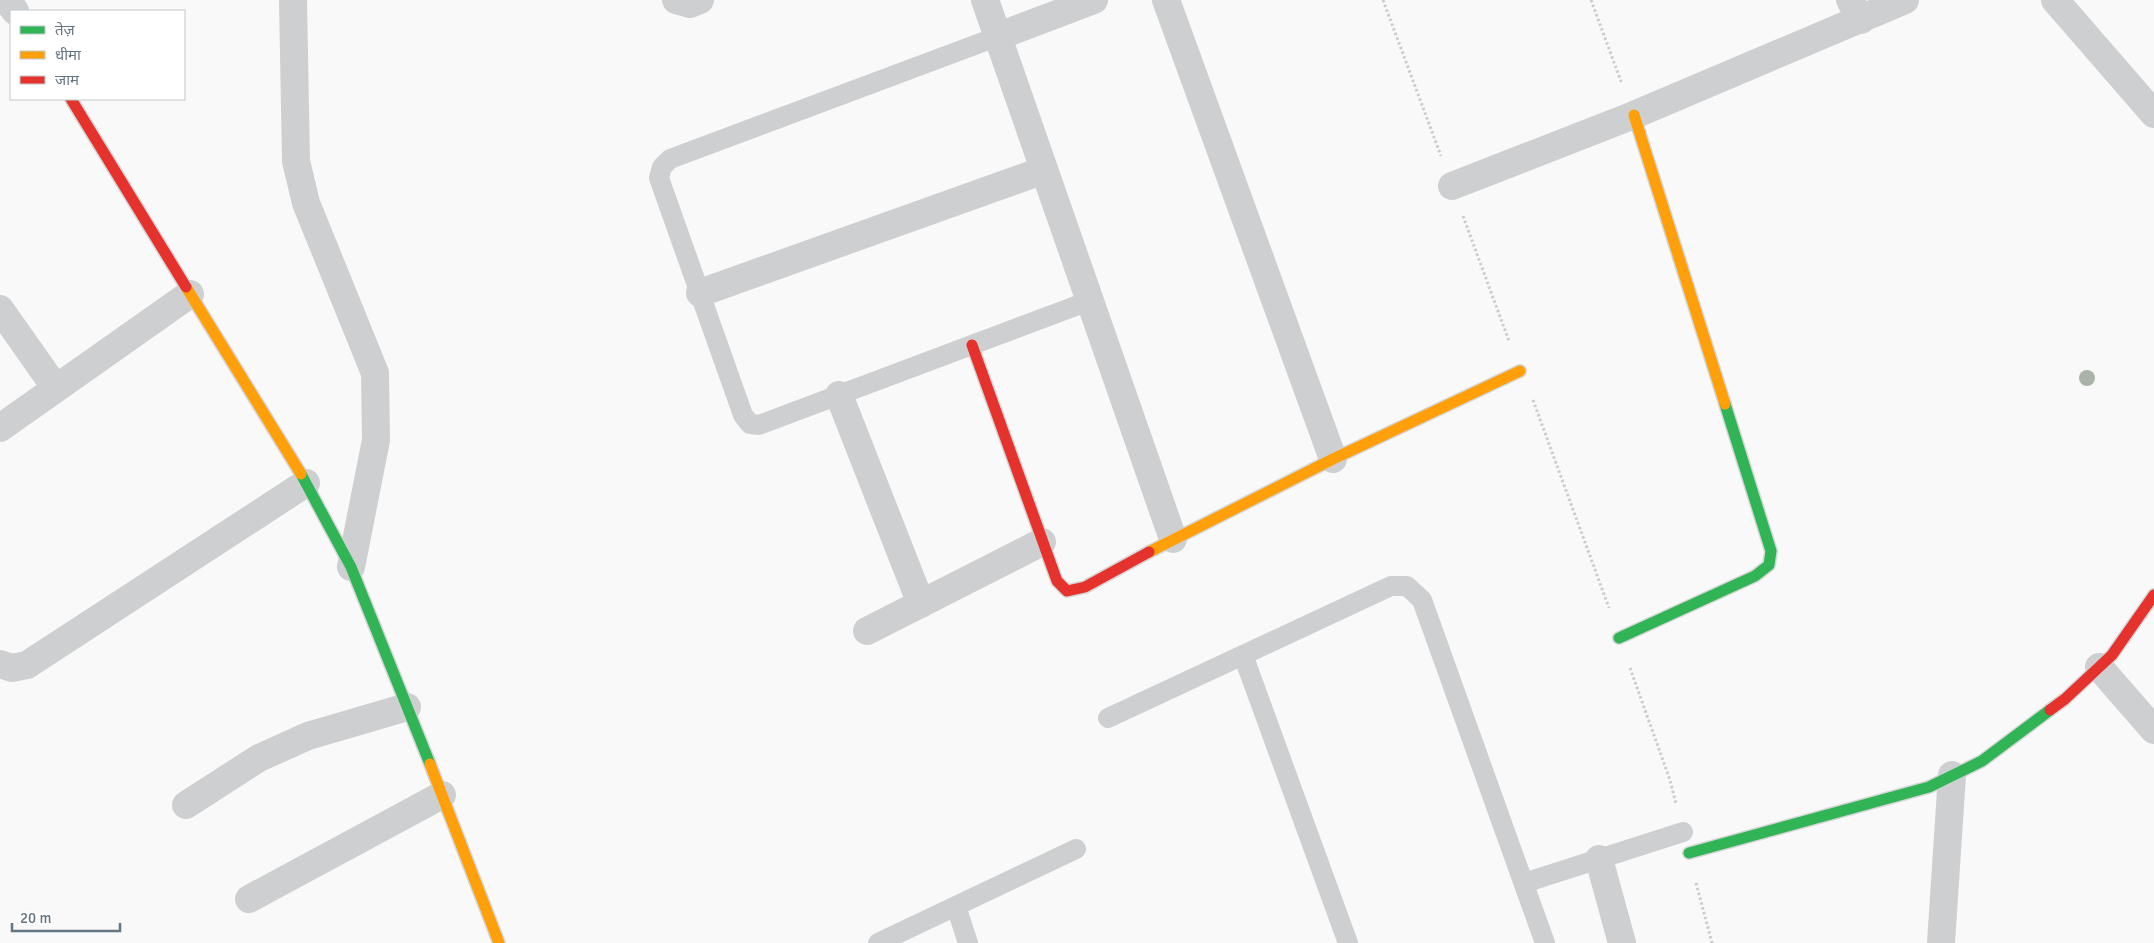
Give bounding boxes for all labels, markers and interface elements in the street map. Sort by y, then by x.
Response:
legend [10,10,185,100]
text: तेज़ [55,21,76,39]
text: धीमा [55,46,82,64]
text: जाम [55,71,80,89]
scale bar [12,900,120,932]
text: 20 m [20,909,51,927]

